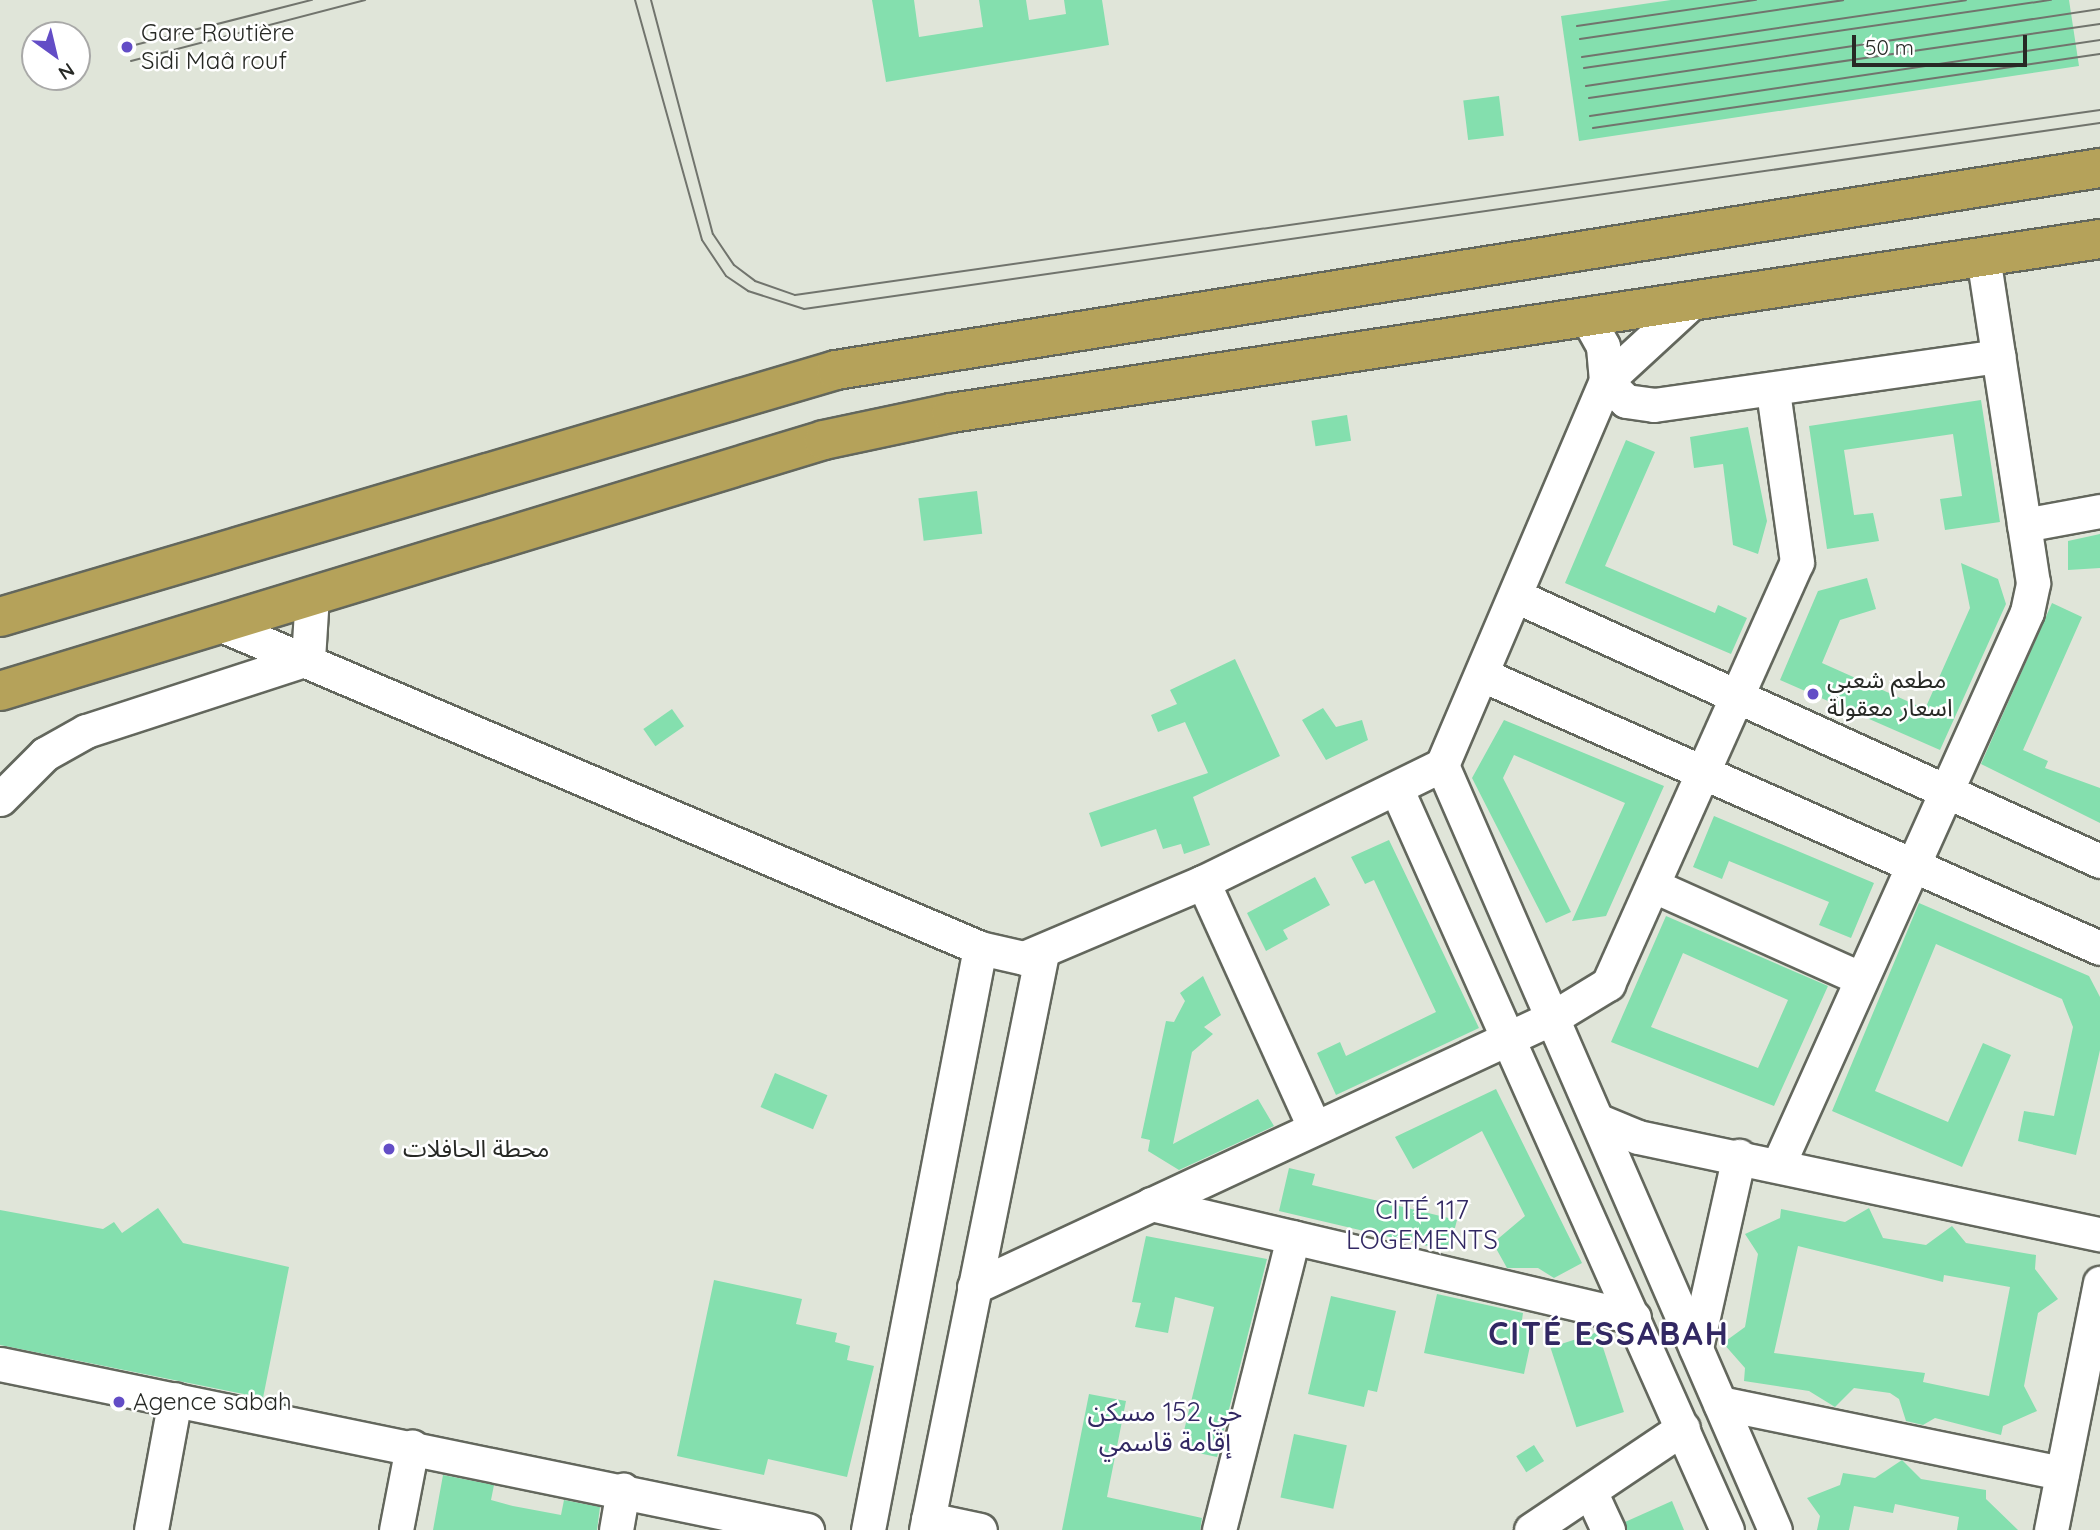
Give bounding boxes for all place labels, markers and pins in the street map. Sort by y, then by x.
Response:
place label: Gare Routière Sidi Maâ rouf [141,19,295,75]
marker: Gare Routière Sidi Maâ rouf [119,39,135,55]
place label: مطعم شعبي اسعار معقولة [1827,666,1953,722]
marker: مطعم شعبي اسعار معقولة [1805,686,1821,702]
place label: محطة الحافلات [403,1135,549,1163]
marker: محطة الحافلات [381,1141,397,1157]
place label: Agence sabah [133,1388,292,1416]
marker: Agence sabah [111,1394,127,1410]

